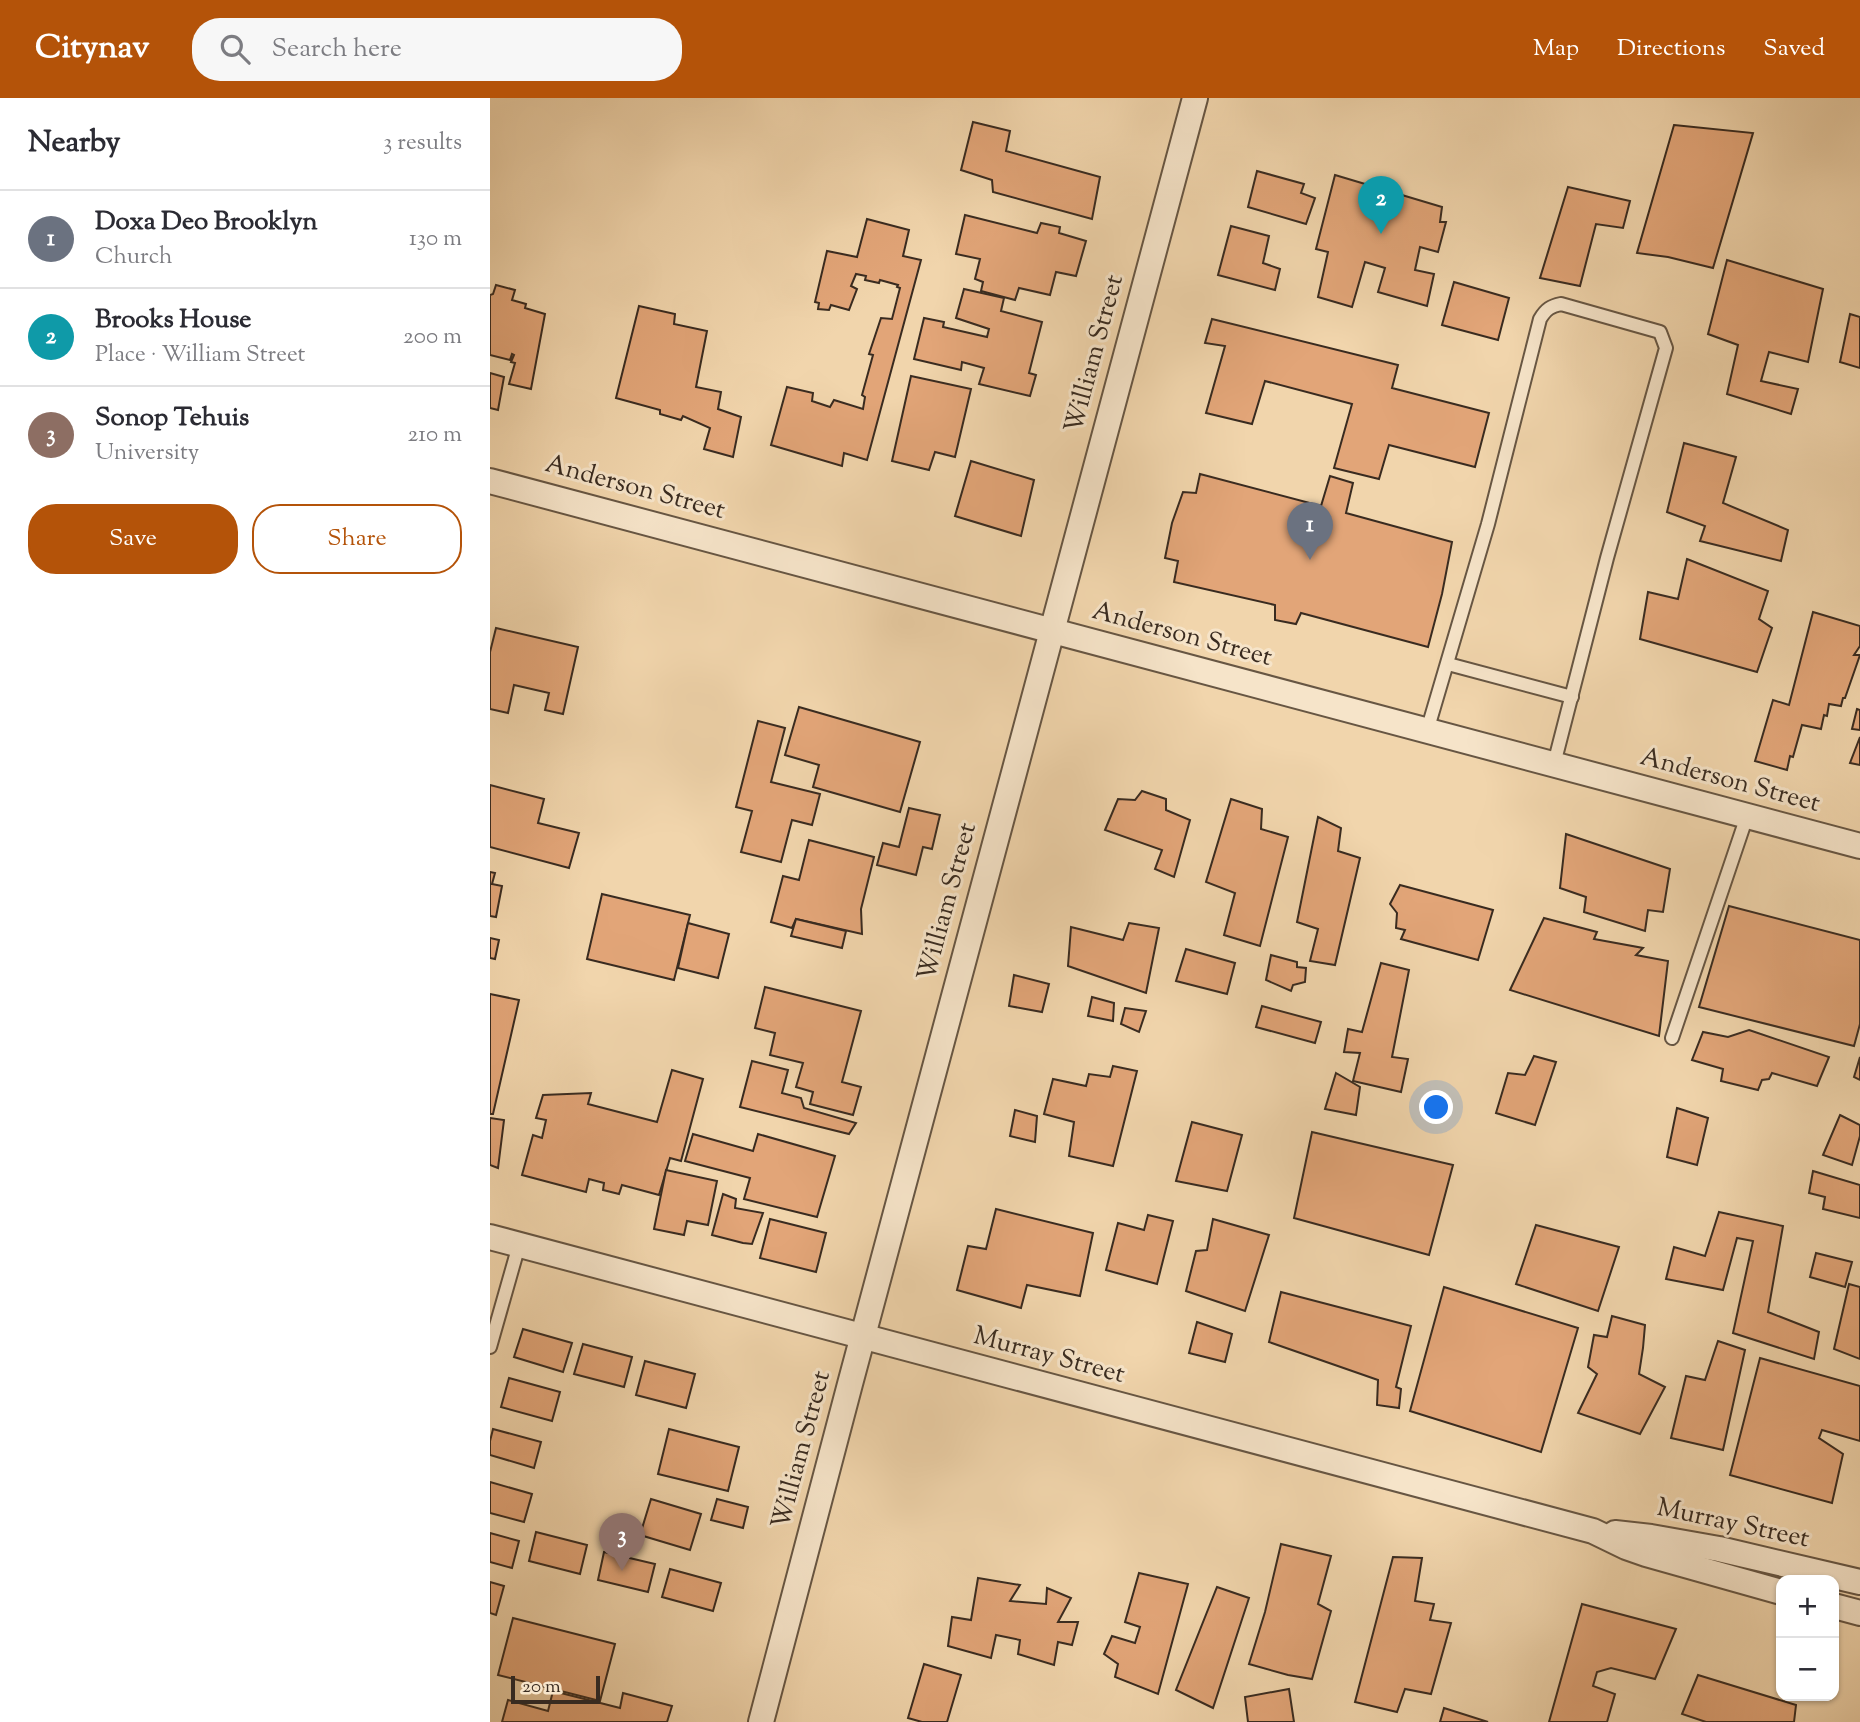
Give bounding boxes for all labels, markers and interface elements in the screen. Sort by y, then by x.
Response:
search box [192,18,682,81]
text: Citynav [35,25,150,73]
icon: search [216,30,254,68]
text: Search here [272,31,402,68]
text: Map [1533,32,1579,66]
text: Directions [1617,32,1725,66]
text: Saved [1763,32,1825,66]
text: Nearby [28,122,120,165]
text: 3 results [383,127,462,160]
pin: 2 [1358,176,1404,234]
text: Doxa Deo Brooklyn [95,204,318,241]
text: 1 [47,223,55,256]
text: 130 m [409,223,462,256]
text: Church [95,241,173,274]
street label: William Street [1056,270,1134,437]
text: Brooks House [95,302,251,339]
text: 2 [46,321,56,354]
text: 200 m [403,321,462,354]
text: Place · William Street [95,339,305,372]
text: Sonop Tehuis [95,400,249,437]
text: 3 [46,419,56,452]
text: 210 m [408,419,462,452]
text: University [95,437,199,470]
street label: Anderson Street [541,446,729,530]
pin: 1 [1287,502,1333,560]
button: Save [28,504,238,574]
button: Share [252,504,462,574]
street label: Anderson Street [1088,593,1276,677]
street label: Anderson Street [1636,739,1824,823]
street label: William Street [909,818,987,985]
your location [1419,1090,1453,1124]
street label: Murray Street [969,1318,1129,1394]
street label: William Street [763,1366,841,1533]
street label: Murray Street [1653,1490,1813,1558]
pin: 3 [599,1513,645,1571]
map controls [1776,1575,1839,1701]
button: + [1776,1575,1839,1638]
button: − [1776,1638,1839,1701]
scale bar [511,1673,600,1705]
text: 20 m [522,1674,561,1701]

